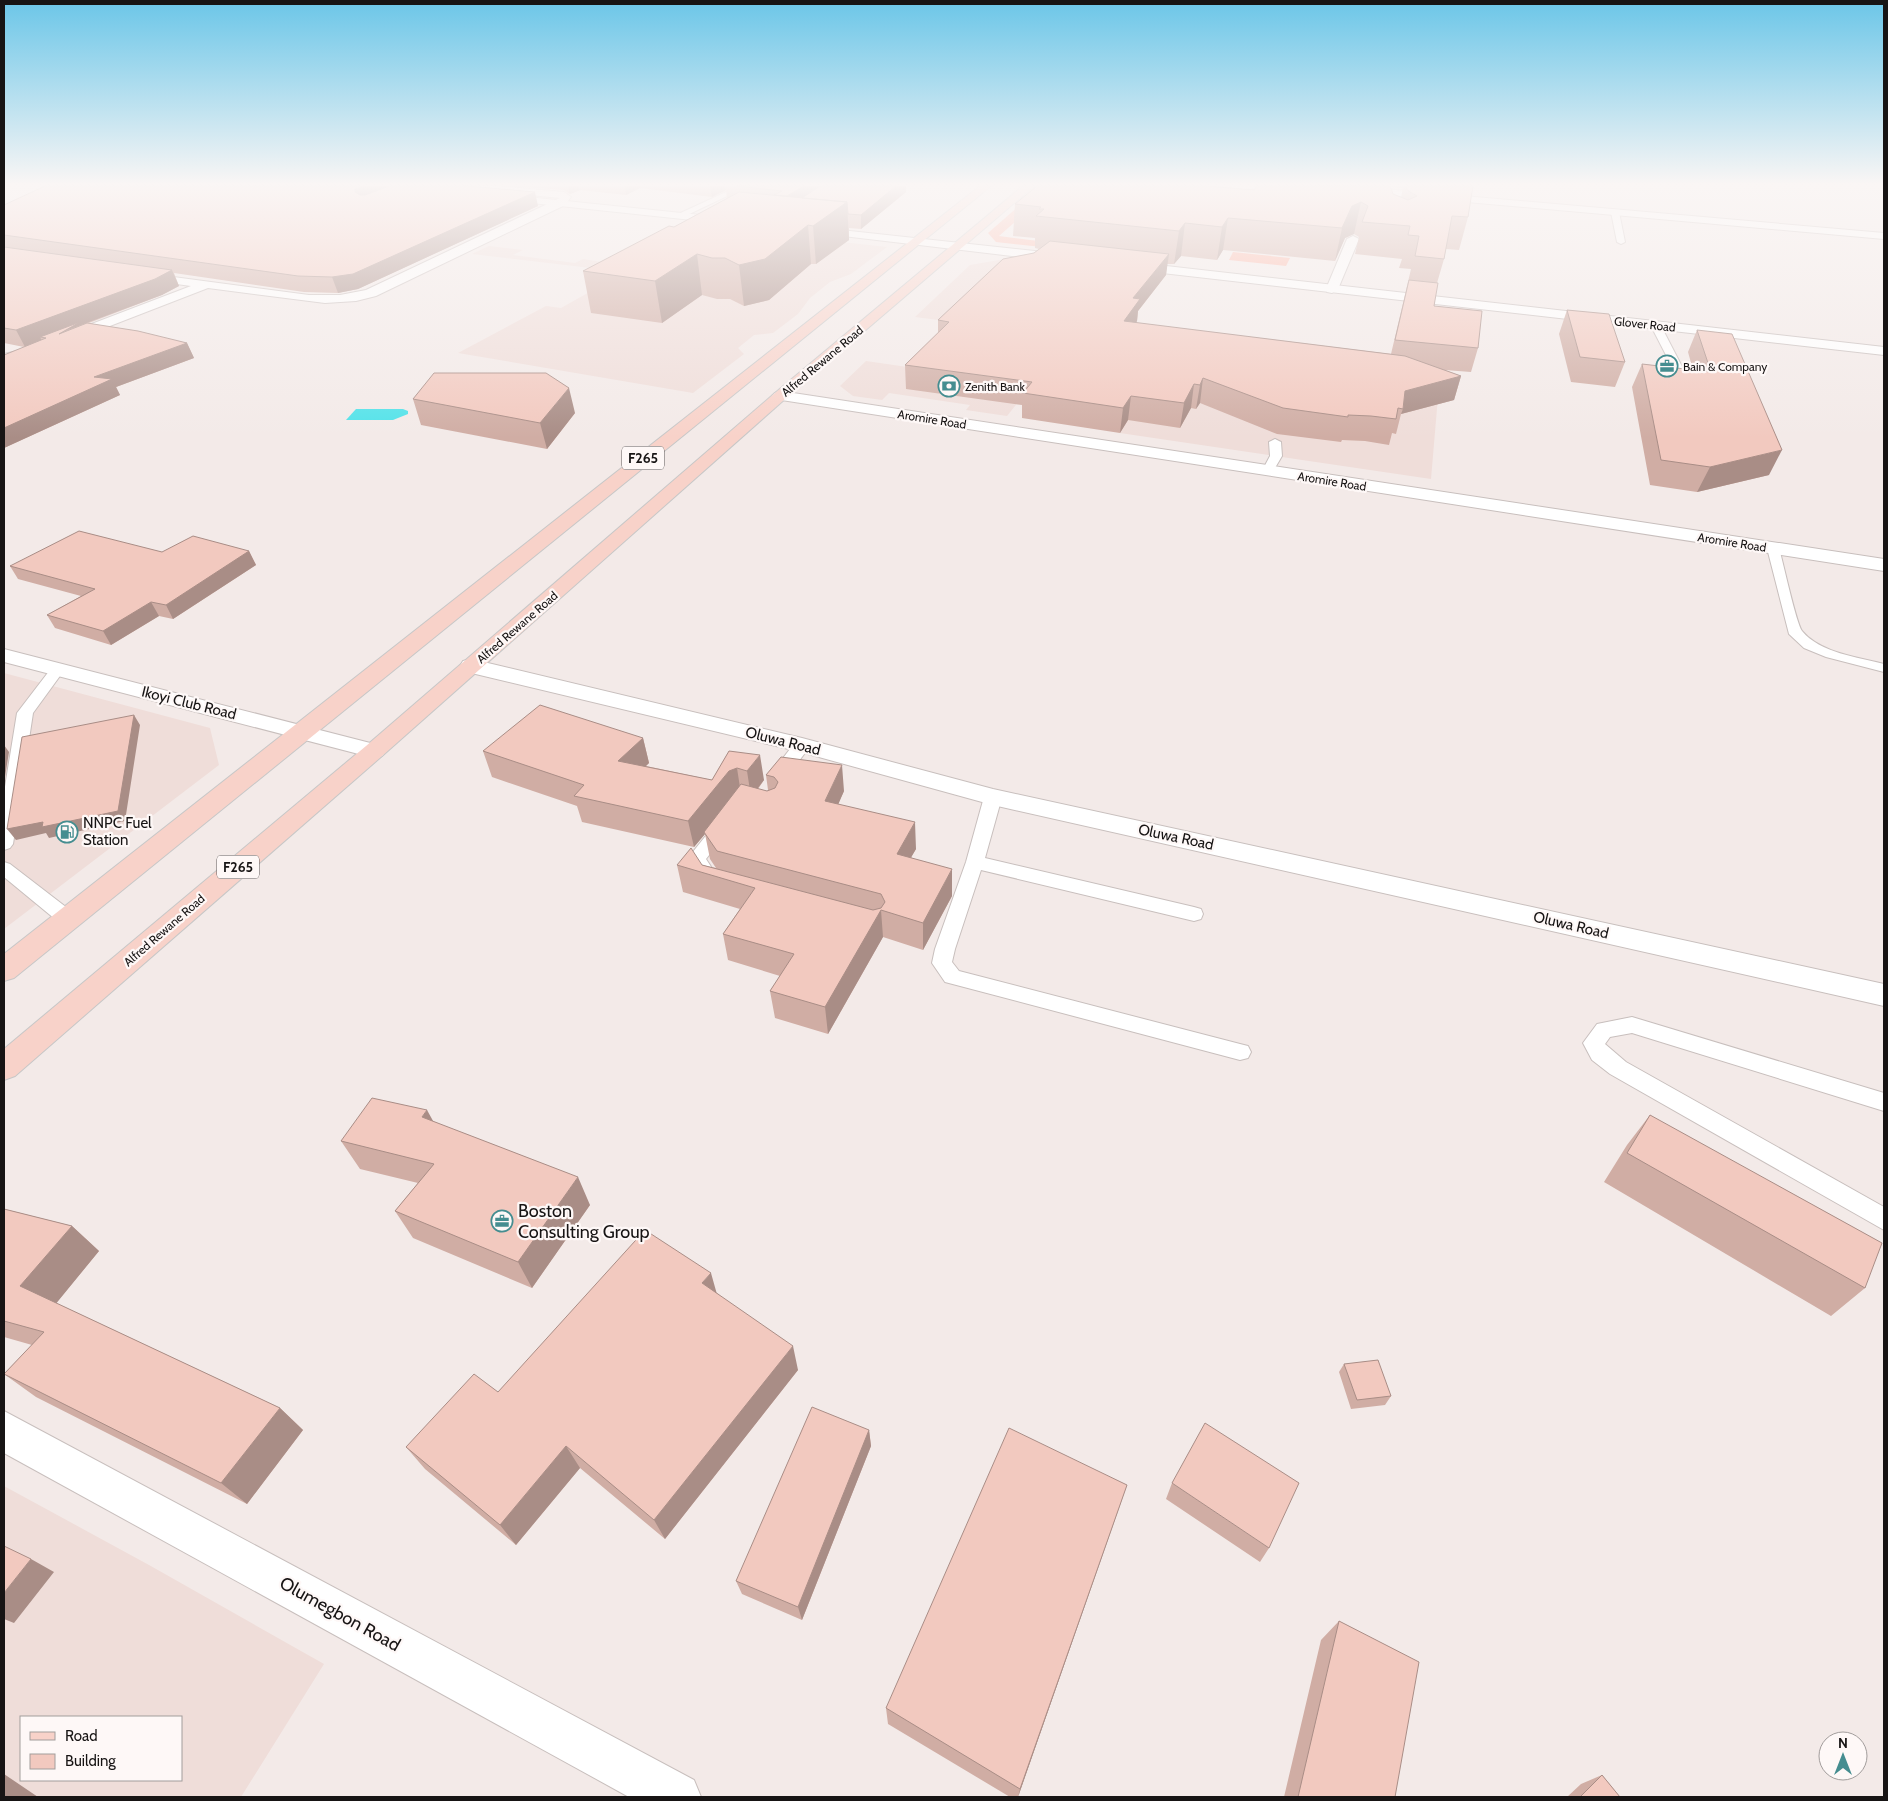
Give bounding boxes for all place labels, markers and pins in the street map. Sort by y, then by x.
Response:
office icon: Bain & Company [1655,354,1679,378]
place label: Bain & Company [1683,359,1767,374]
bank icon: Zenith Bank [937,374,961,398]
place label: Zenith Bank [965,379,1026,394]
place label: NNPC Fuel Station [83,814,152,849]
fuel station icon: NNPC Fuel Station [55,820,79,844]
place label: Boston Consulting Group [518,1200,650,1243]
office icon: Boston Consulting Group [490,1209,514,1233]

